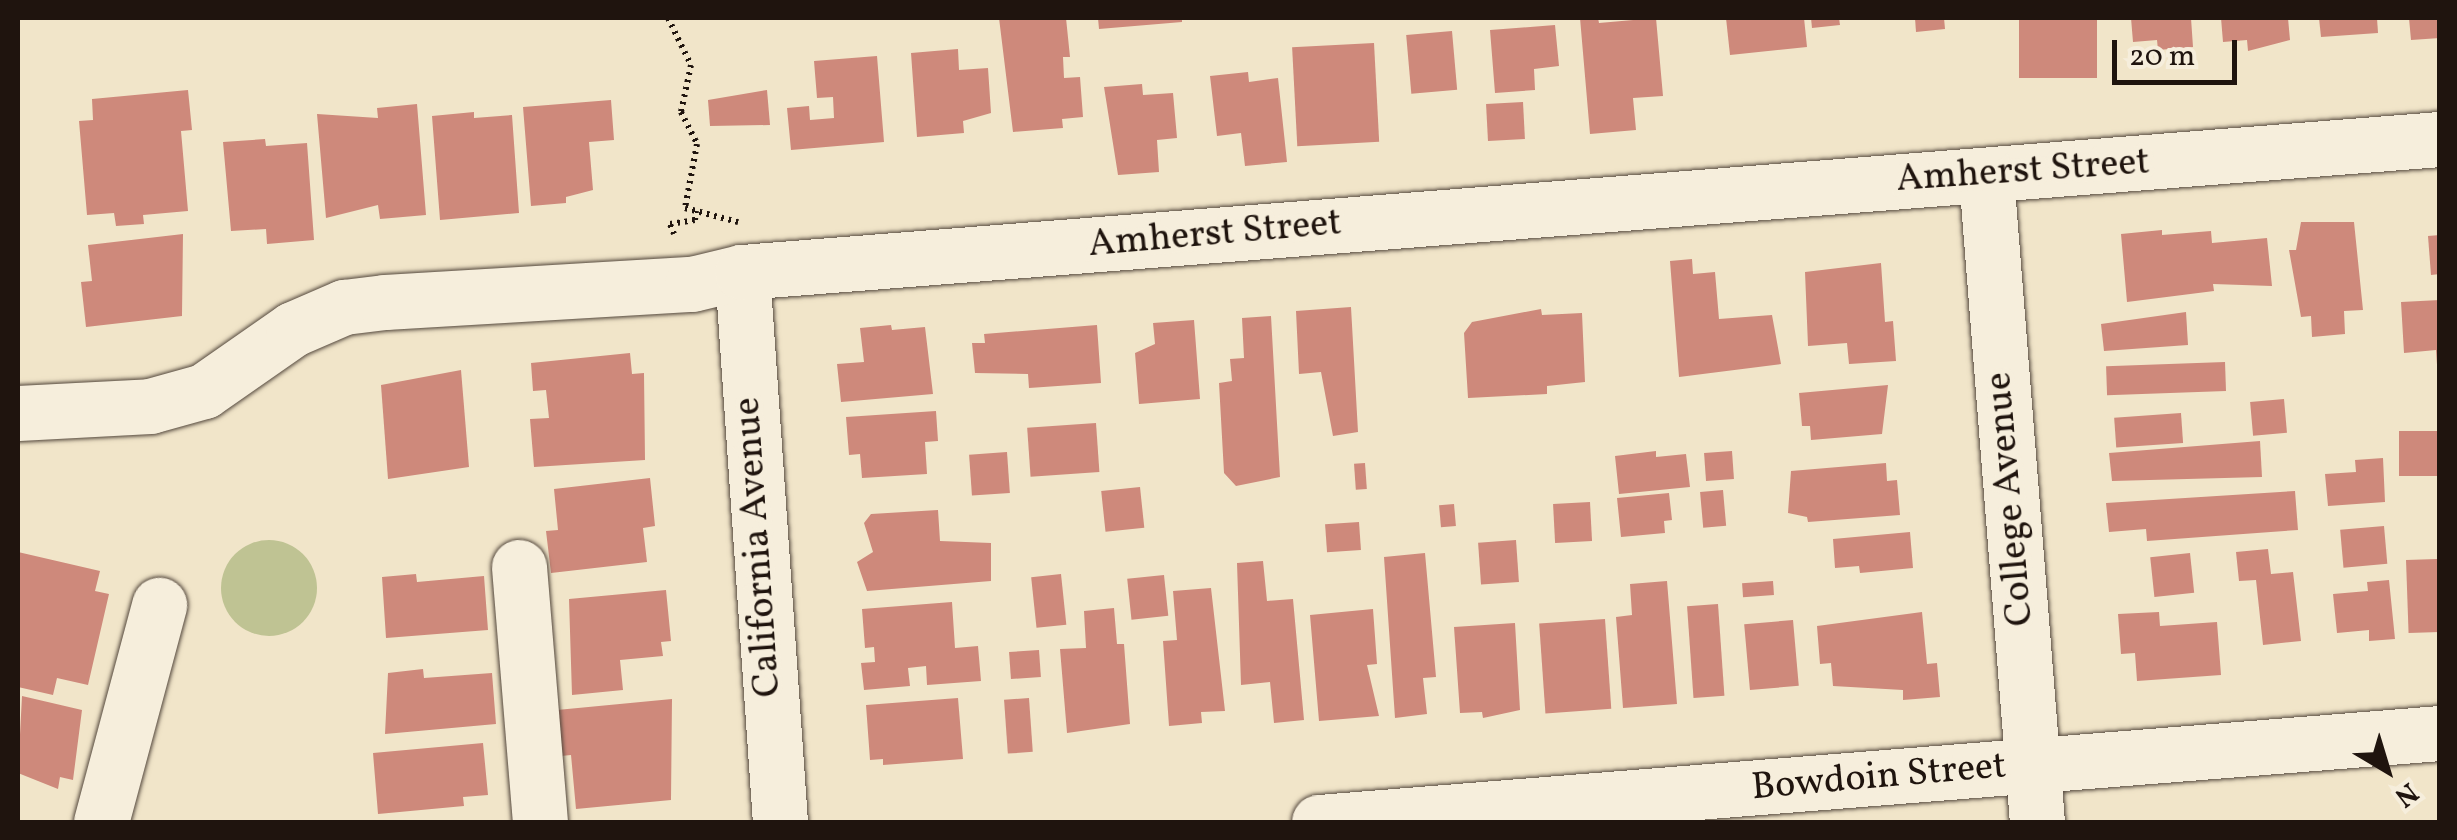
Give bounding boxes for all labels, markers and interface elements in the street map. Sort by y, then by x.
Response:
scale bar [2117,20,2242,82]
text: 20 m [2129,36,2195,78]
street label: Amherst Street [1895,140,2151,204]
street label: Amherst Street [1087,201,1343,269]
street label: College Avenue [1977,370,2045,628]
street label: California Avenue [726,395,792,699]
north arrow [2337,720,2437,820]
street label: Bowdoin Street [1750,744,2008,812]
text: N [2386,772,2426,816]

